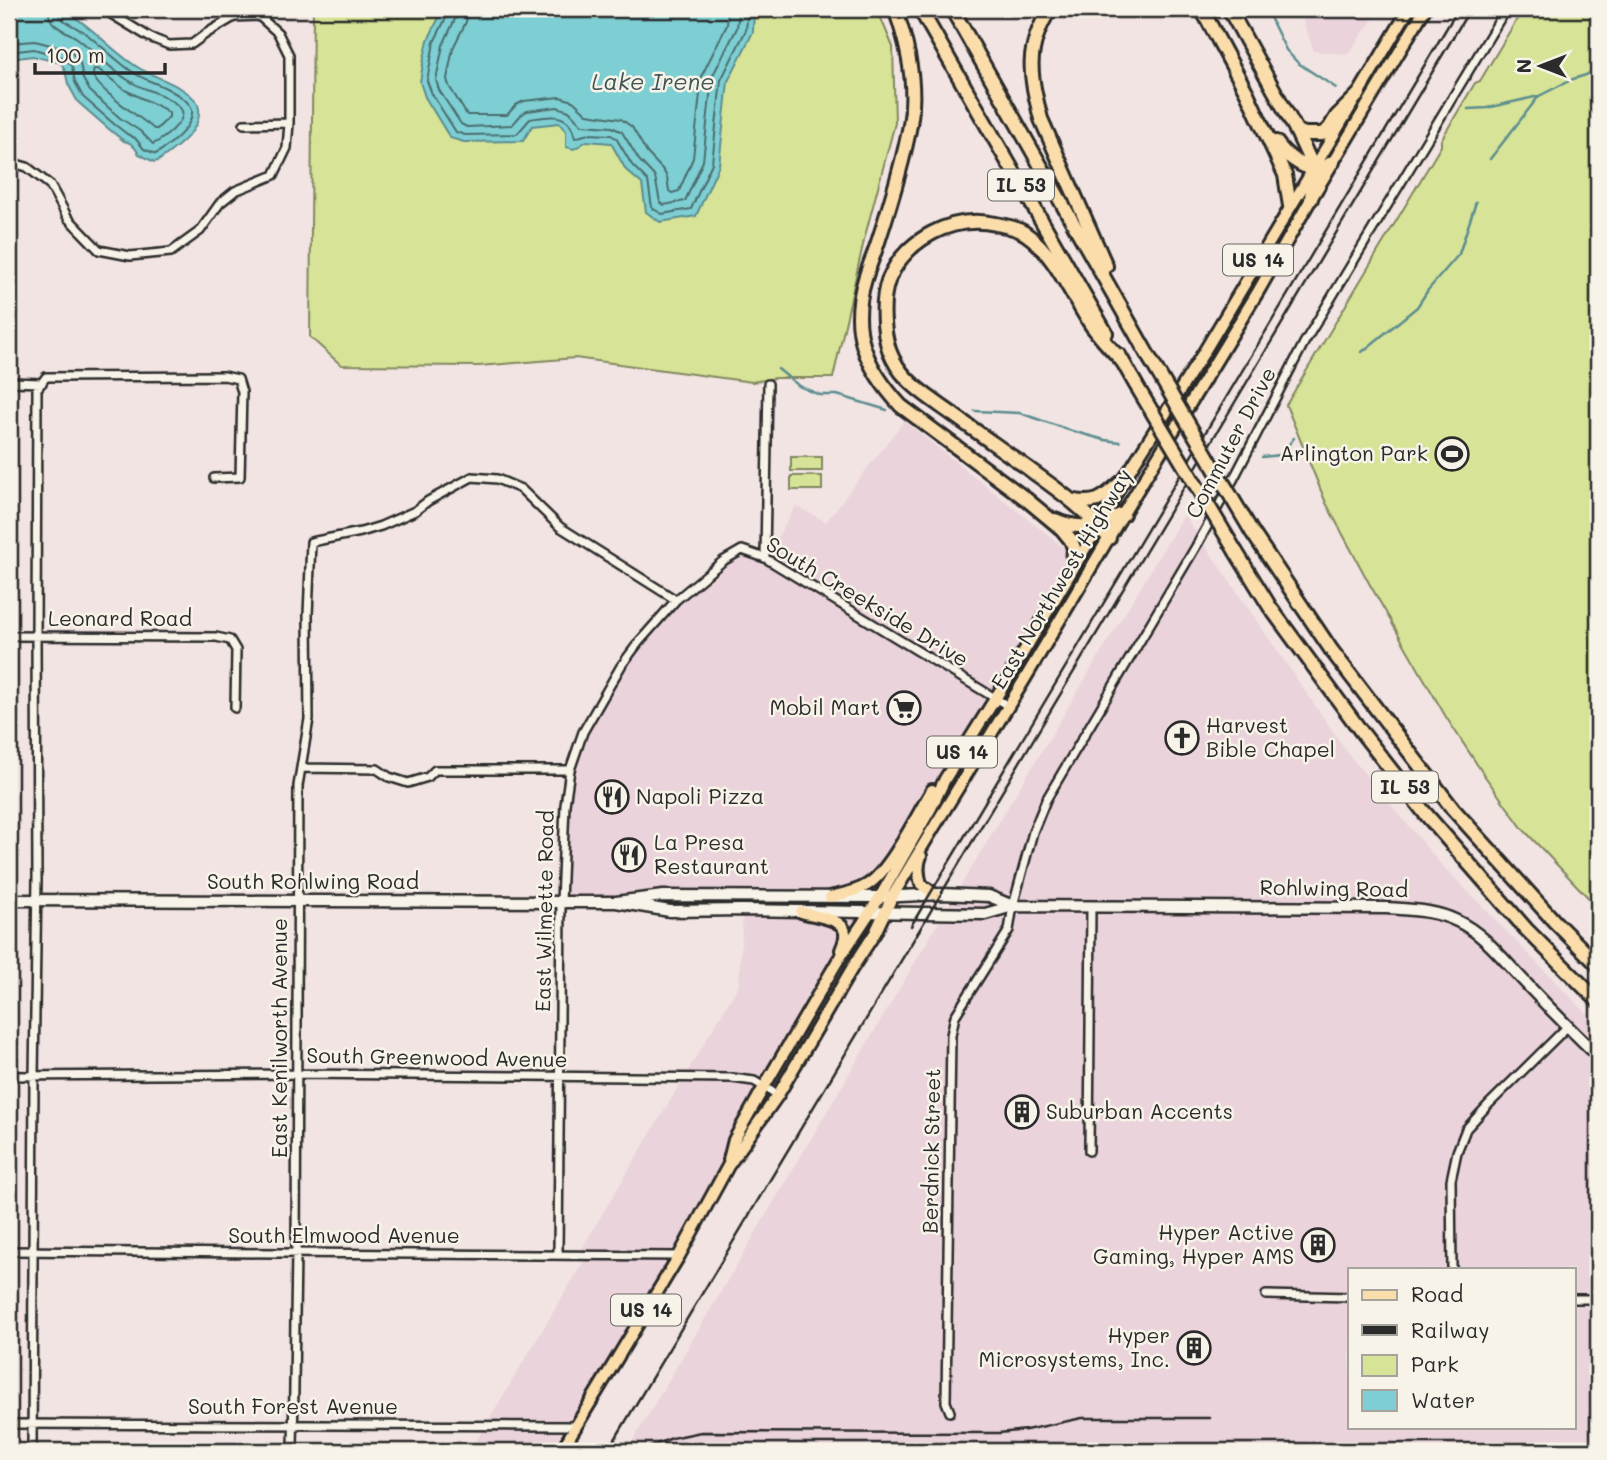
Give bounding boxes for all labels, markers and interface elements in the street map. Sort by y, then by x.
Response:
scale bar [35,32,164,76]
north arrow [1506,32,1576,102]
text: 100 m [46,41,105,68]
text: N [1511,59,1536,73]
water label: Lake Irene [591,66,715,96]
road number: IL 53 [988,169,1054,200]
road number: US 14 [1223,244,1293,276]
street label: Commuter Drive [1178,362,1281,523]
sports icon: Arlington Park [1433,435,1471,473]
place label: Arlington Park [1280,439,1428,466]
street label: East Northwest Highway [984,463,1137,693]
street label: South Creekside Drive [762,530,974,672]
street label: Leonard Road [48,604,192,631]
supermarket icon: Mobil Mart [885,689,923,727]
place label: Mobil Mart [769,693,880,720]
place label: Harvest Bible Chapel [1206,711,1335,762]
church icon: Harvest Bible Chapel [1163,719,1201,757]
road number: US 14 [927,736,997,768]
road number: IL 53 [1372,772,1438,802]
restaurant icon: Napoli Pizza [593,778,631,816]
place label: Napoli Pizza [636,782,764,809]
street label: East Wilmette Road [528,810,559,1012]
place label: La Presa Restaurant [654,828,769,879]
restaurant icon: La Presa Restaurant [610,836,648,874]
street label: South Rohlwing Road [207,867,419,894]
street label: Rohlwing Road [1259,873,1409,902]
street label: East Kenilworth Avenue [265,918,292,1158]
street label: South Greenwood Avenue [306,1041,568,1072]
street label: Berdnick Street [916,1068,945,1234]
building icon: Suburban Accents [1003,1093,1041,1131]
place label: Suburban Accents [1046,1097,1233,1124]
place label: Hyper Active Gaming, Hyper AMS [1093,1218,1294,1269]
street label: South Elmwood Avenue [228,1221,460,1248]
building icon: Hyper Active Gaming, Hyper AMS [1299,1226,1337,1264]
legend [1348,1268,1576,1428]
text: Road [1411,1280,1463,1307]
road number: US 14 [611,1294,681,1326]
text: Railway [1411,1316,1490,1343]
place label: Hyper Microsystems, Inc. [979,1321,1170,1372]
building icon: Hyper Microsystems, Inc. [1175,1329,1213,1367]
text: Park [1411,1350,1459,1377]
text: Water [1411,1386,1475,1413]
street label: South Forest Avenue [188,1392,398,1419]

